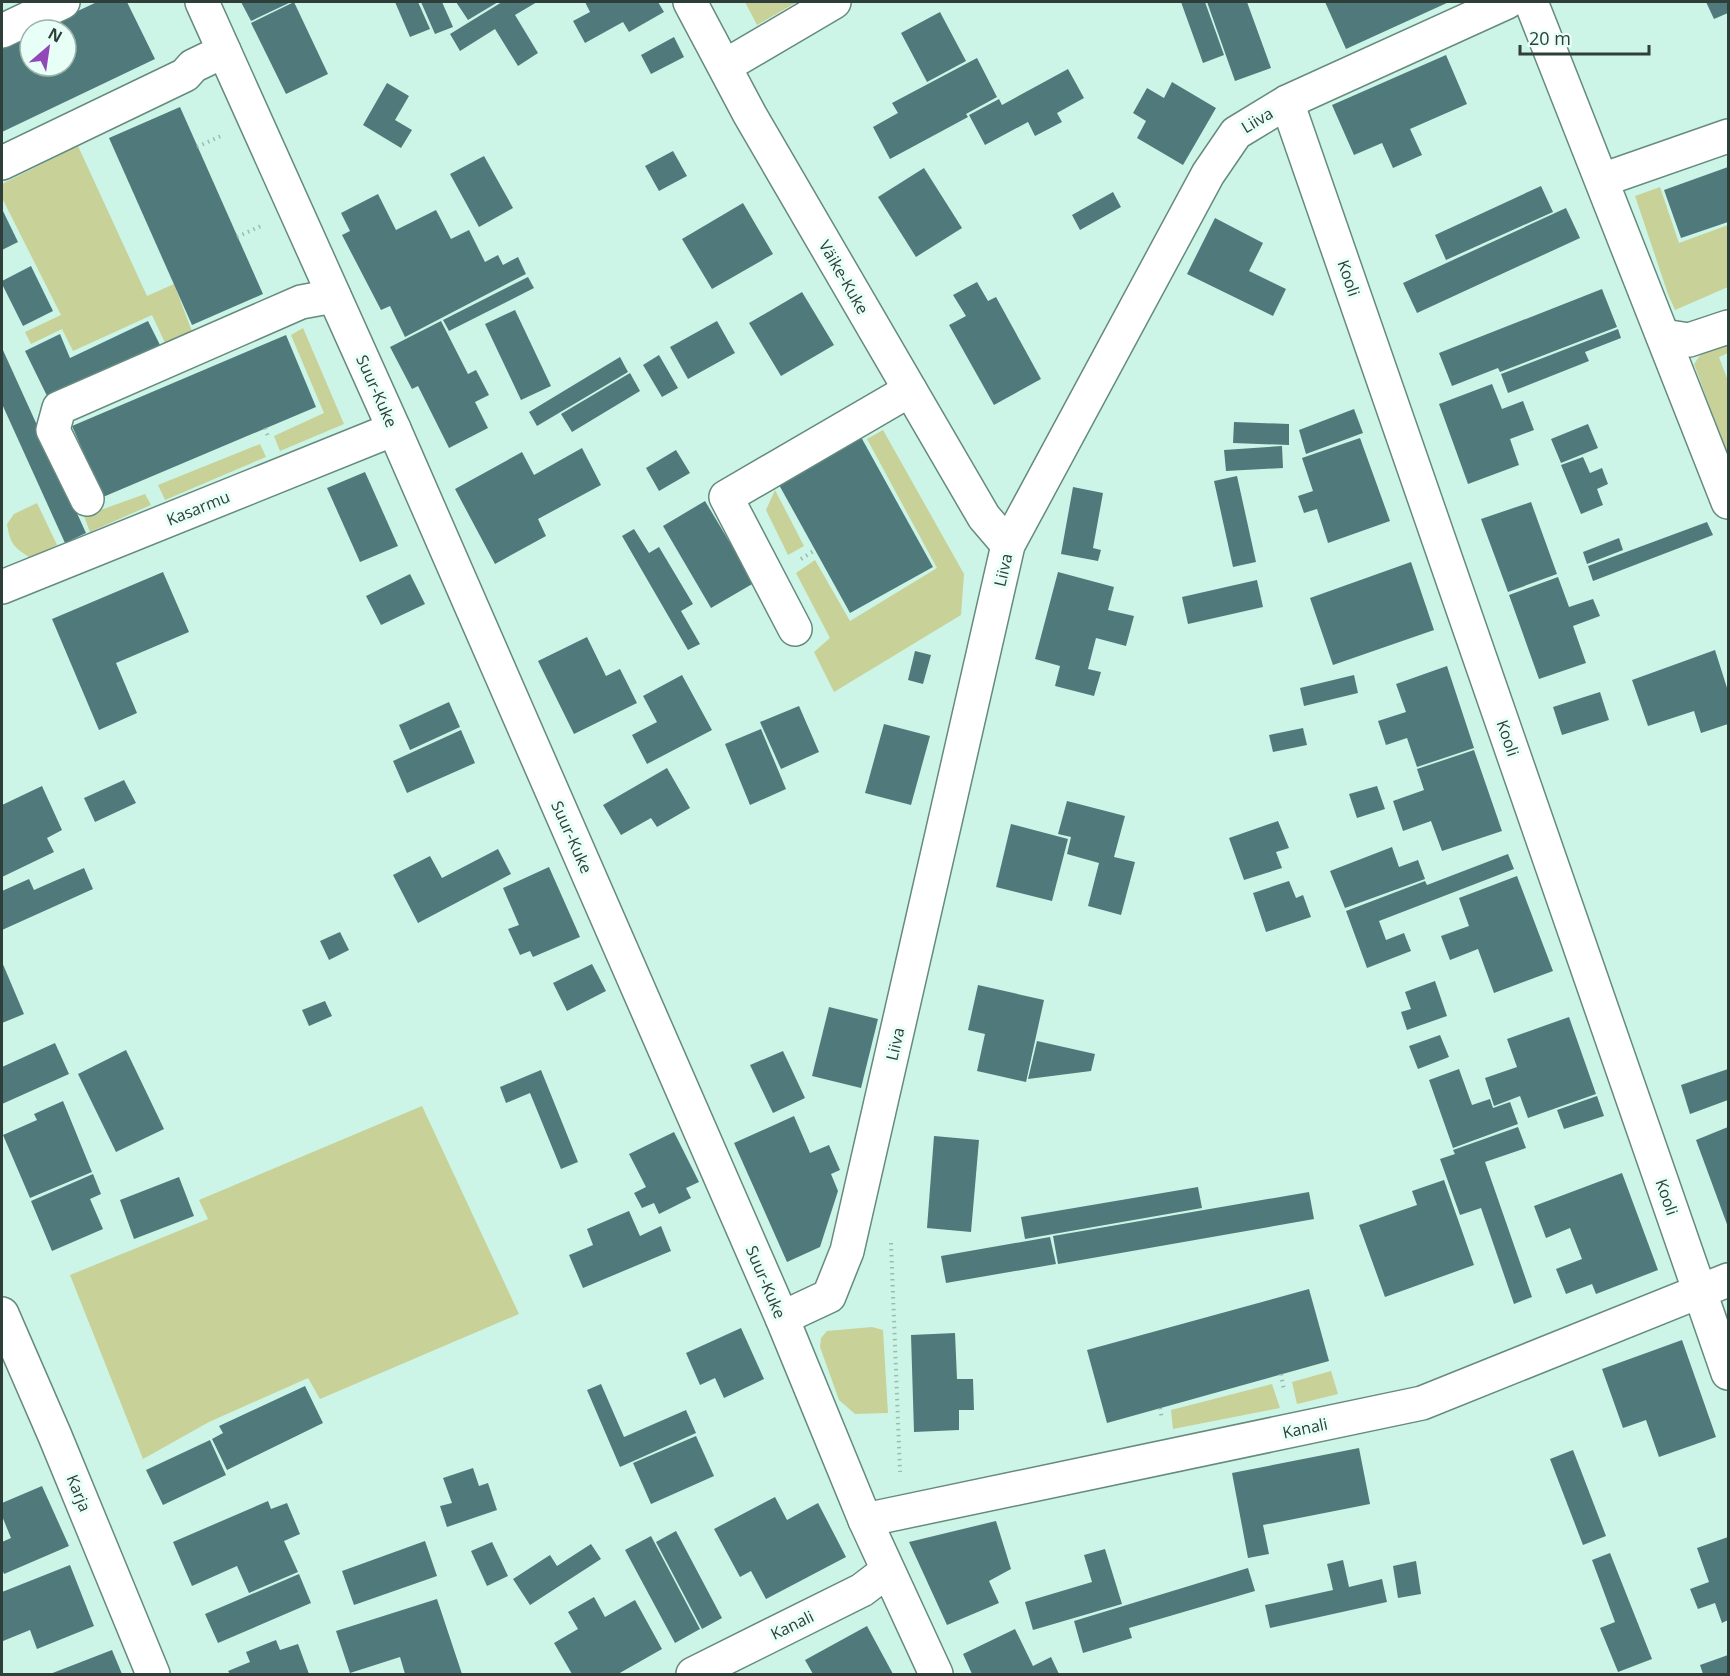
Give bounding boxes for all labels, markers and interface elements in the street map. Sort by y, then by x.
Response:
north arrow [18,18,78,78]
scale bar [1520,18,1649,56]
text: N [44,22,66,48]
text: 20 m [1529,26,1571,50]
street label: Liiva [1237,102,1277,138]
street label: Väike-Kuke [814,236,874,318]
street label: Kooli [1333,257,1365,299]
street label: Suur-Kuke [351,351,403,431]
street label: Kasarmu [163,485,233,531]
street label: Liiva [989,551,1017,589]
street label: Kooli [1492,717,1524,759]
street label: Suur-Kuke [546,797,598,877]
street label: Liiva [881,1025,909,1063]
street label: Kooli [1651,1176,1683,1218]
street label: Suur-Kuke [741,1242,791,1322]
street label: Kanali [1280,1413,1330,1443]
street label: Karja [62,1471,96,1515]
street label: Kanali [767,1605,817,1645]

